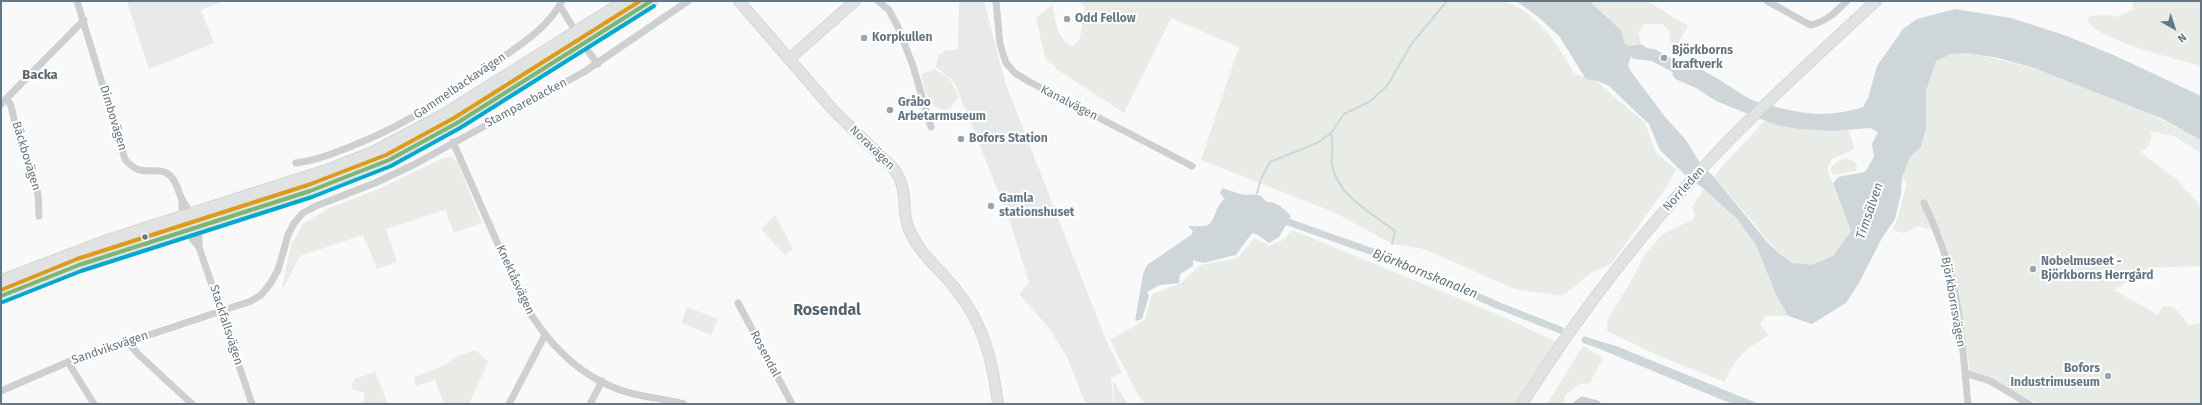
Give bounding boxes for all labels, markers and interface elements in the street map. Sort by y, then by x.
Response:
north arrow [2154,8,2194,48]
place label: Odd Fellow [1075,12,1136,26]
marker: Odd Fellow [1062,14,1072,24]
text: N [2175,30,2189,45]
place label: Korpkullen [872,31,932,45]
marker: Korpkullen [859,33,869,43]
place label: Björkborns kraftverk [1672,44,1733,72]
street label: Gammelbackavägen [411,50,509,122]
marker: Björkborns kraftverk [1659,53,1669,63]
district label: Backa [22,67,58,83]
street label: Stamparebacken [483,75,569,131]
street label: Kanalvägen [1038,82,1100,124]
street label: Dimbovägen [96,84,130,152]
place label: Gråbo Arbetarmuseum [898,96,986,124]
marker: Gråbo Arbetarmuseum [885,105,895,115]
street label: Bäckbovägen [9,120,43,192]
street label: Noravägen [846,123,898,173]
place label: Bofors Station [969,132,1048,146]
marker: Bofors Station [956,134,966,144]
street label: Norrleden [1660,164,1708,214]
water label: Timsälven [1853,181,1887,241]
place label: Gamla stationshuset [999,192,1074,220]
marker: Gamla stationshuset [986,201,996,211]
unlabelled marker [140,232,150,242]
street label: Knektåsvägen [493,243,537,317]
water label: Björkbornskanalen [1370,246,1480,302]
place label: Nobelmuseet - Björkborns Herrgård [2041,255,2153,283]
street label: Björkbornsvägen [1938,256,1968,348]
marker: Nobelmuseet - Björkborns Herrgård [2028,264,2038,274]
street label: Stackfallsvägen [206,283,246,367]
district label: Rosendal [793,301,861,321]
street label: Sandviksvägen [70,328,150,368]
street label: Rosendal [747,328,783,380]
place label: Bofors Industrimuseum [2010,362,2100,390]
marker: Bofors Industrimuseum [2103,371,2113,381]

